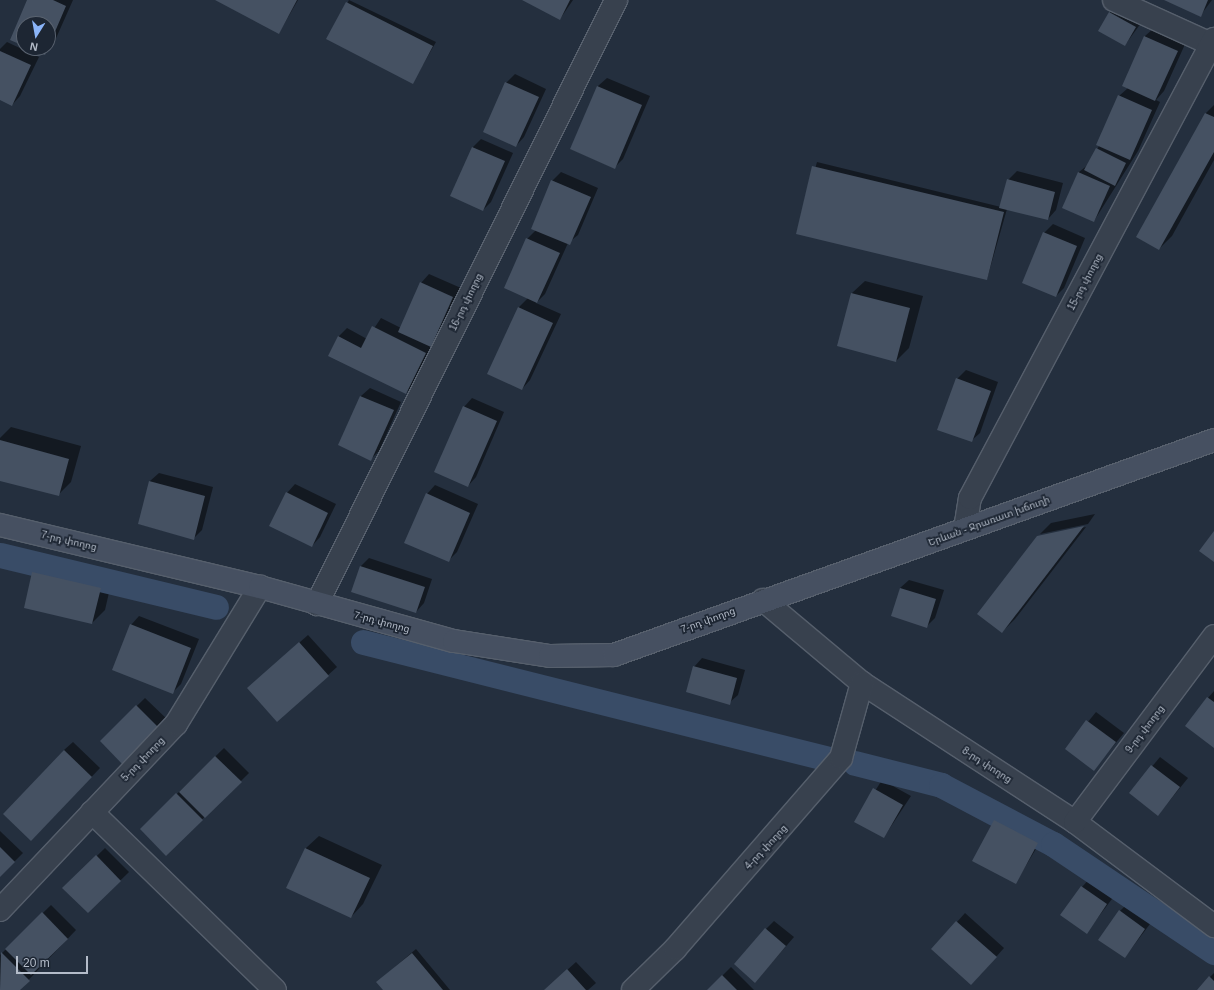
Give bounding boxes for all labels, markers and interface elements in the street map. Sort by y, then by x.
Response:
north arrow [16,16,56,56]
text: N [29,40,39,53]
street label: 15-րդ փողոց [1065,252,1105,312]
street label: 16-րդ փողոց [447,271,485,333]
street label: Երևան - Ջրառատ խճուղի [927,493,1051,549]
street label: 7-րդ փողոց [40,529,98,553]
street label: 7-րդ փողոց [679,605,737,635]
street label: 7-րդ փողոց [353,609,411,635]
street label: 9-րդ փողոց [1123,703,1167,755]
street label: 5-րդ փողոց [119,734,167,784]
street label: 8-րդ փողոց [960,744,1014,786]
street label: 4-րդ փողոց [742,822,790,872]
scale bar [18,948,90,974]
text: 20 m [23,956,50,970]

